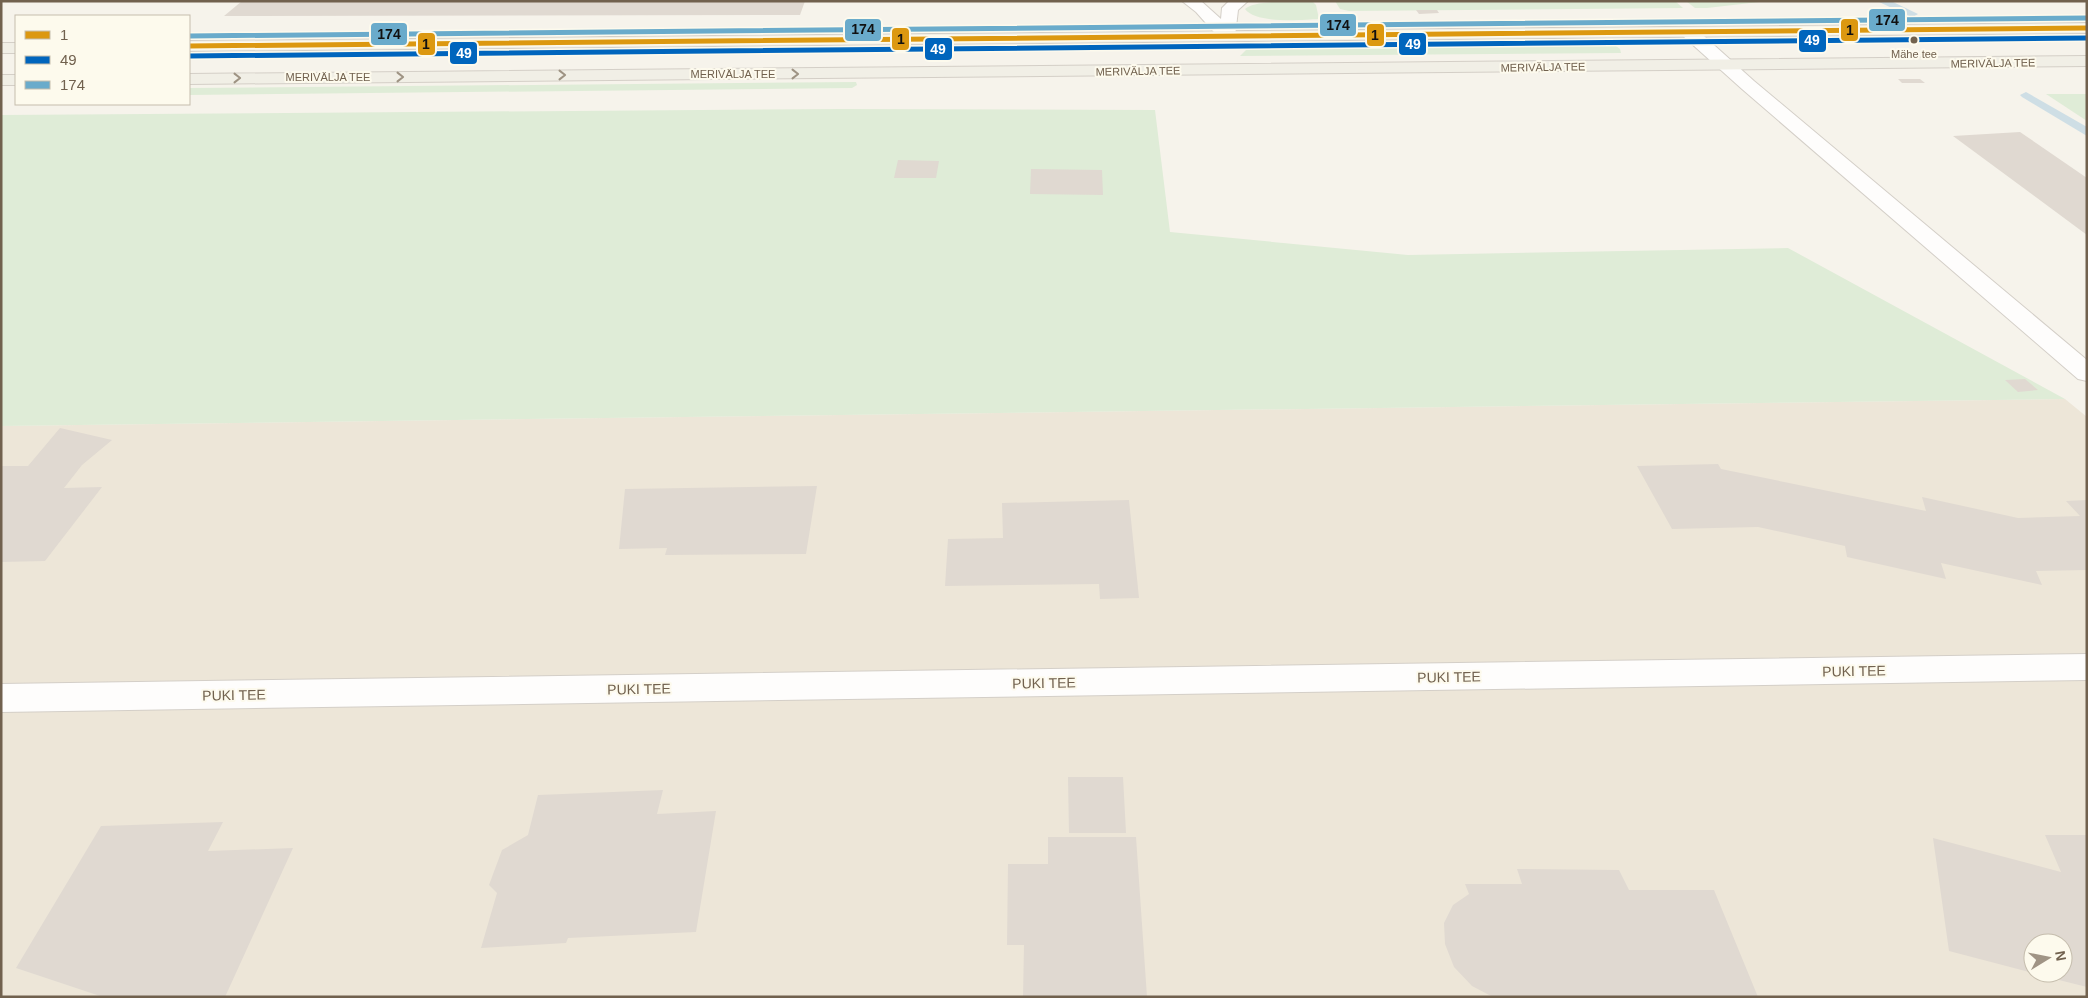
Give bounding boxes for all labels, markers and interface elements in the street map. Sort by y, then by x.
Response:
line badge: 174 [1868,8,1906,32]
text: 174 [1875,12,1899,28]
line badge: 174 [1319,13,1357,37]
legend [15,15,190,105]
text: 174 [1326,17,1350,33]
line badge: 174 [844,18,882,42]
line badge: 1 [1840,18,1859,42]
text: 174 [851,21,875,37]
line badge: 174 [370,22,408,46]
text: 1 [1846,22,1854,38]
line badge: 1 [1366,23,1385,47]
text: 1 [60,26,68,43]
text: 174 [377,26,401,42]
line badge: 1 [891,27,910,51]
text: 1 [1371,27,1379,43]
line badge: 49 [1798,29,1827,53]
text: 1 [897,31,905,47]
line badge: 1 [417,32,436,56]
line badge: 49 [1398,32,1427,56]
text: 49 [1804,32,1820,48]
marker: Mähe tee [1909,35,1919,45]
text: 1 [422,36,430,52]
text: 49 [1405,36,1421,52]
line badge: 49 [924,37,953,61]
line badge: 49 [449,41,478,65]
text: 49 [930,41,946,57]
text: 49 [456,45,472,61]
place label: Mähe tee [1891,48,1937,60]
text: 49 [60,51,77,68]
street label: MERIVÄLJA TEE [1951,56,2035,70]
street label: MERIVÄLJA TEE [1501,60,1585,74]
street label: MERIVÄLJA TEE [1096,64,1180,78]
street label: MERIVÄLJA TEE [691,68,775,80]
one-way arrow [792,69,799,79]
one-way arrow [559,70,567,81]
street label: MERIVÄLJA TEE [286,71,370,83]
one-way arrow [396,72,404,82]
one-way arrow [234,73,242,83]
text: 174 [60,76,85,93]
street label: PUKI TEE [1822,662,1886,680]
street label: PUKI TEE [1417,668,1481,686]
street label: PUKI TEE [1012,674,1076,692]
street label: PUKI TEE [607,680,671,698]
street label: PUKI TEE [202,686,266,704]
north arrow [2023,933,2073,983]
text: N [2052,949,2070,962]

